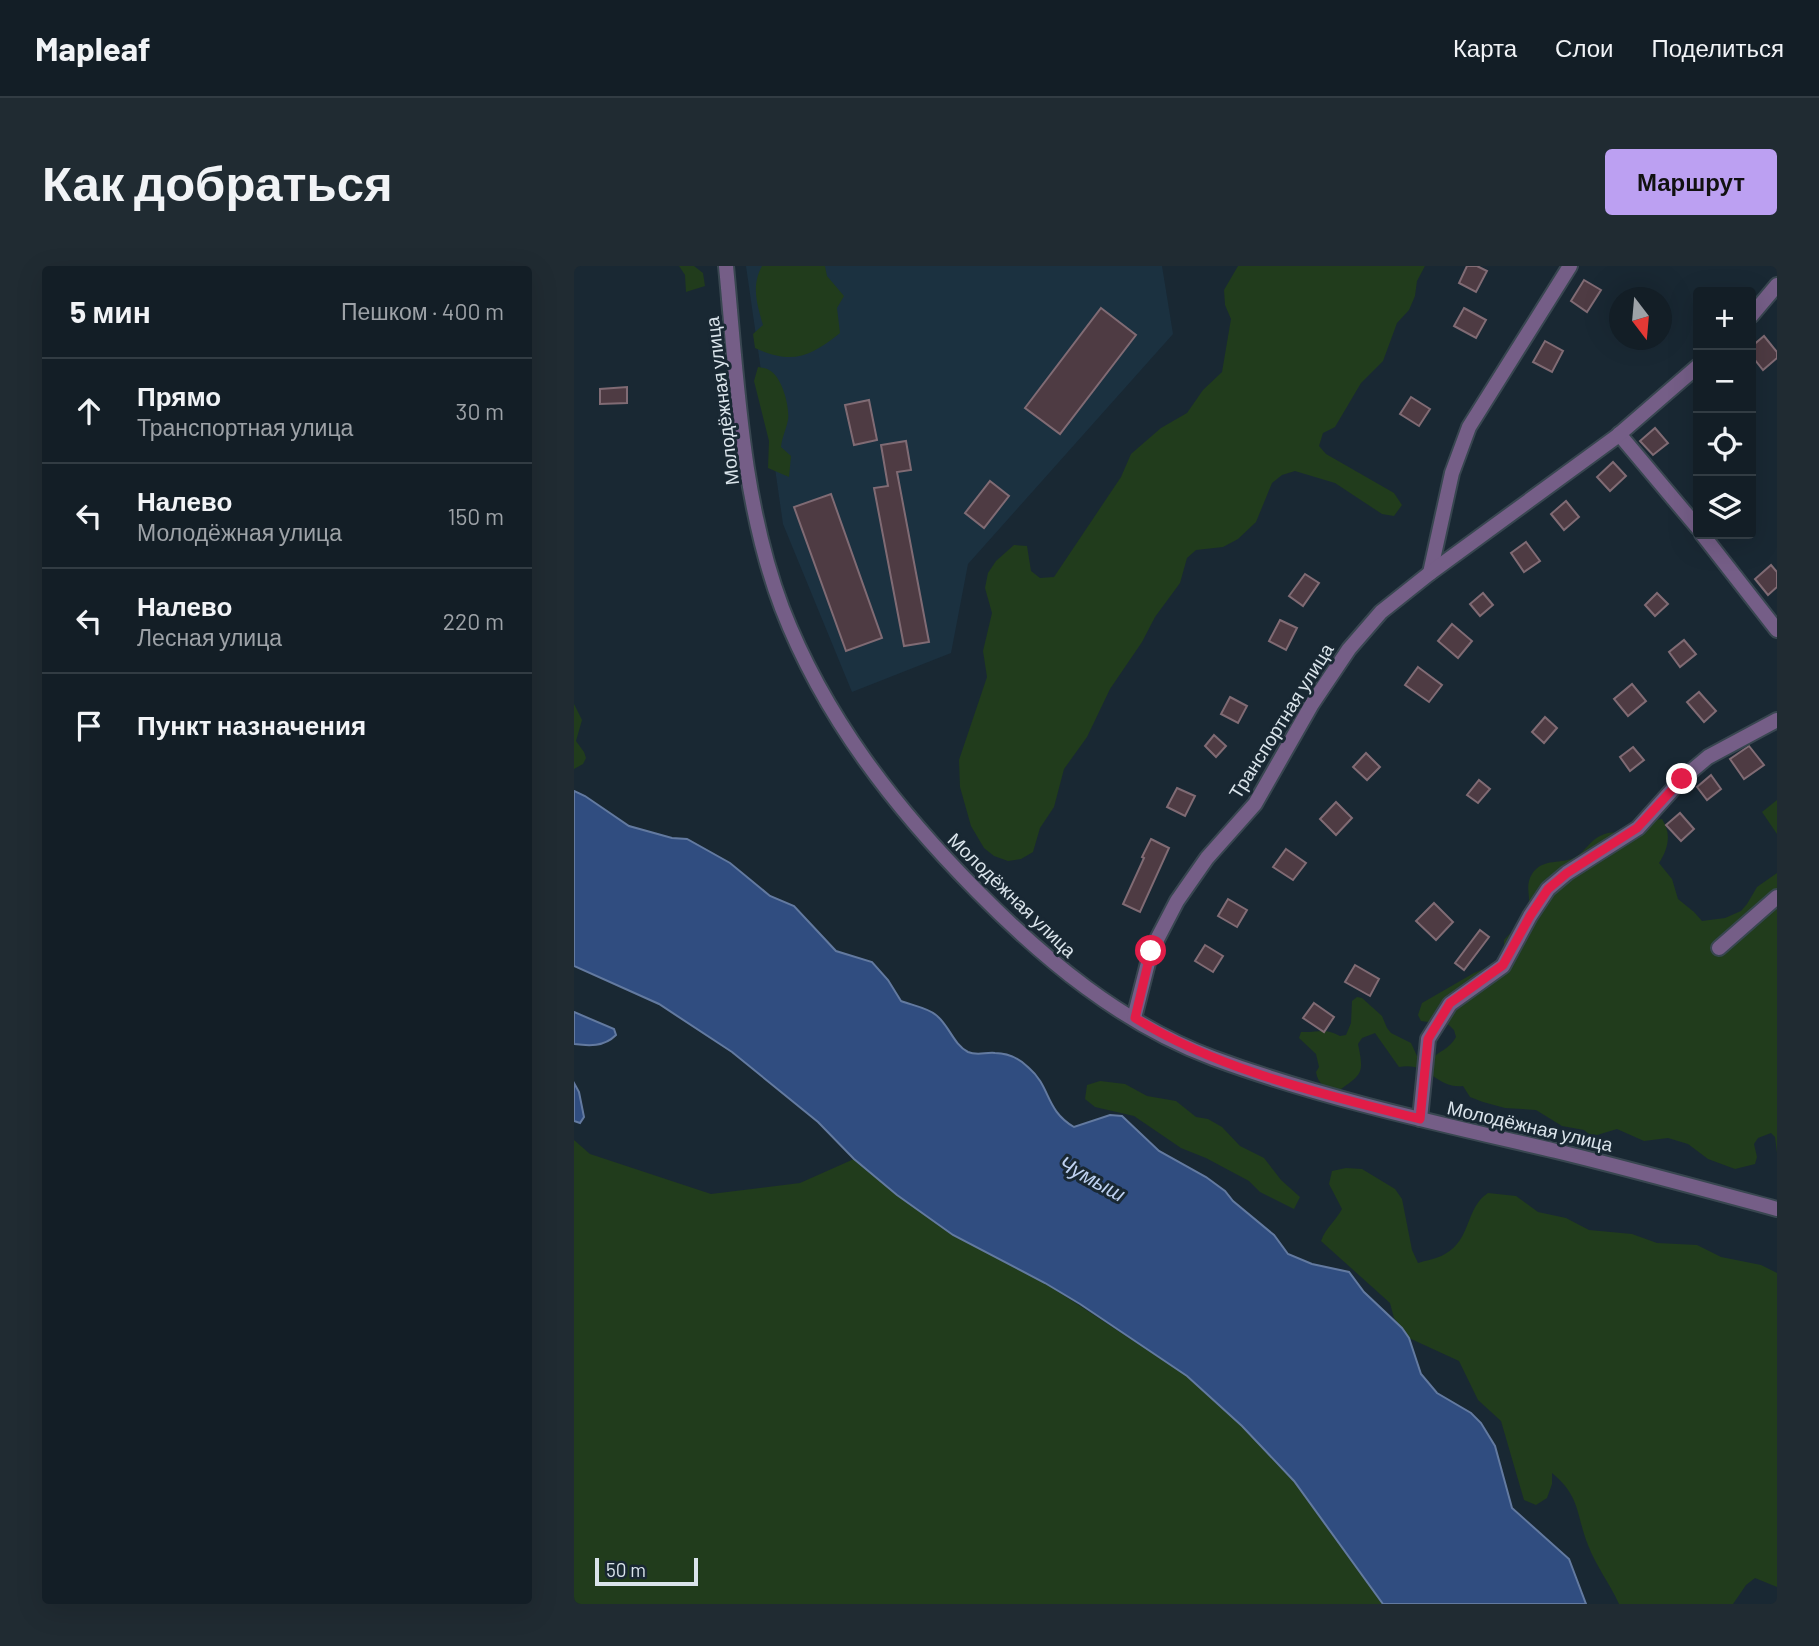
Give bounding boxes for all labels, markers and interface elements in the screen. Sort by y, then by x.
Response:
text: Mapleaf [35,28,151,68]
text: Карта [1453,33,1517,62]
text: Слои [1555,33,1613,62]
text: Поделиться [1651,33,1784,62]
button: Маршрут [1605,149,1777,215]
text: Как добраться [42,152,393,211]
north arrow [1609,287,1672,350]
map controls [1693,287,1756,539]
button: + [1693,287,1756,350]
text: 5 мин [70,293,151,329]
text: Пешком · 400 m [341,297,504,325]
street label: Молодёжная улица [700,315,743,487]
button: − [1693,350,1756,413]
text: Прямо [137,380,221,411]
icon: ahead [70,392,108,430]
text: 30 m [456,397,504,425]
text: Транспортная улица [137,413,353,441]
button: locate [1693,413,1756,476]
button: layers [1693,476,1756,539]
text: Налево [137,485,232,516]
icon: left [70,497,108,535]
text: 150 m [448,502,504,530]
text: Молодёжная улица [137,518,342,546]
text: Налево [137,590,232,621]
icon: left [70,602,108,640]
text: 220 m [443,607,504,635]
text: Лесная улица [137,623,282,651]
street label: Транспортная улица [1223,638,1338,803]
icon: arrive [70,707,108,745]
text: Пункт назначения [137,709,366,740]
route end [1666,763,1697,794]
street label: Молодёжная улица [943,828,1082,962]
route start [1135,935,1166,966]
street label: Молодёжная улица [1445,1095,1616,1156]
water label: Чумыш [1055,1149,1131,1206]
scale bar [595,1555,698,1587]
text: 50 m [606,1558,646,1581]

